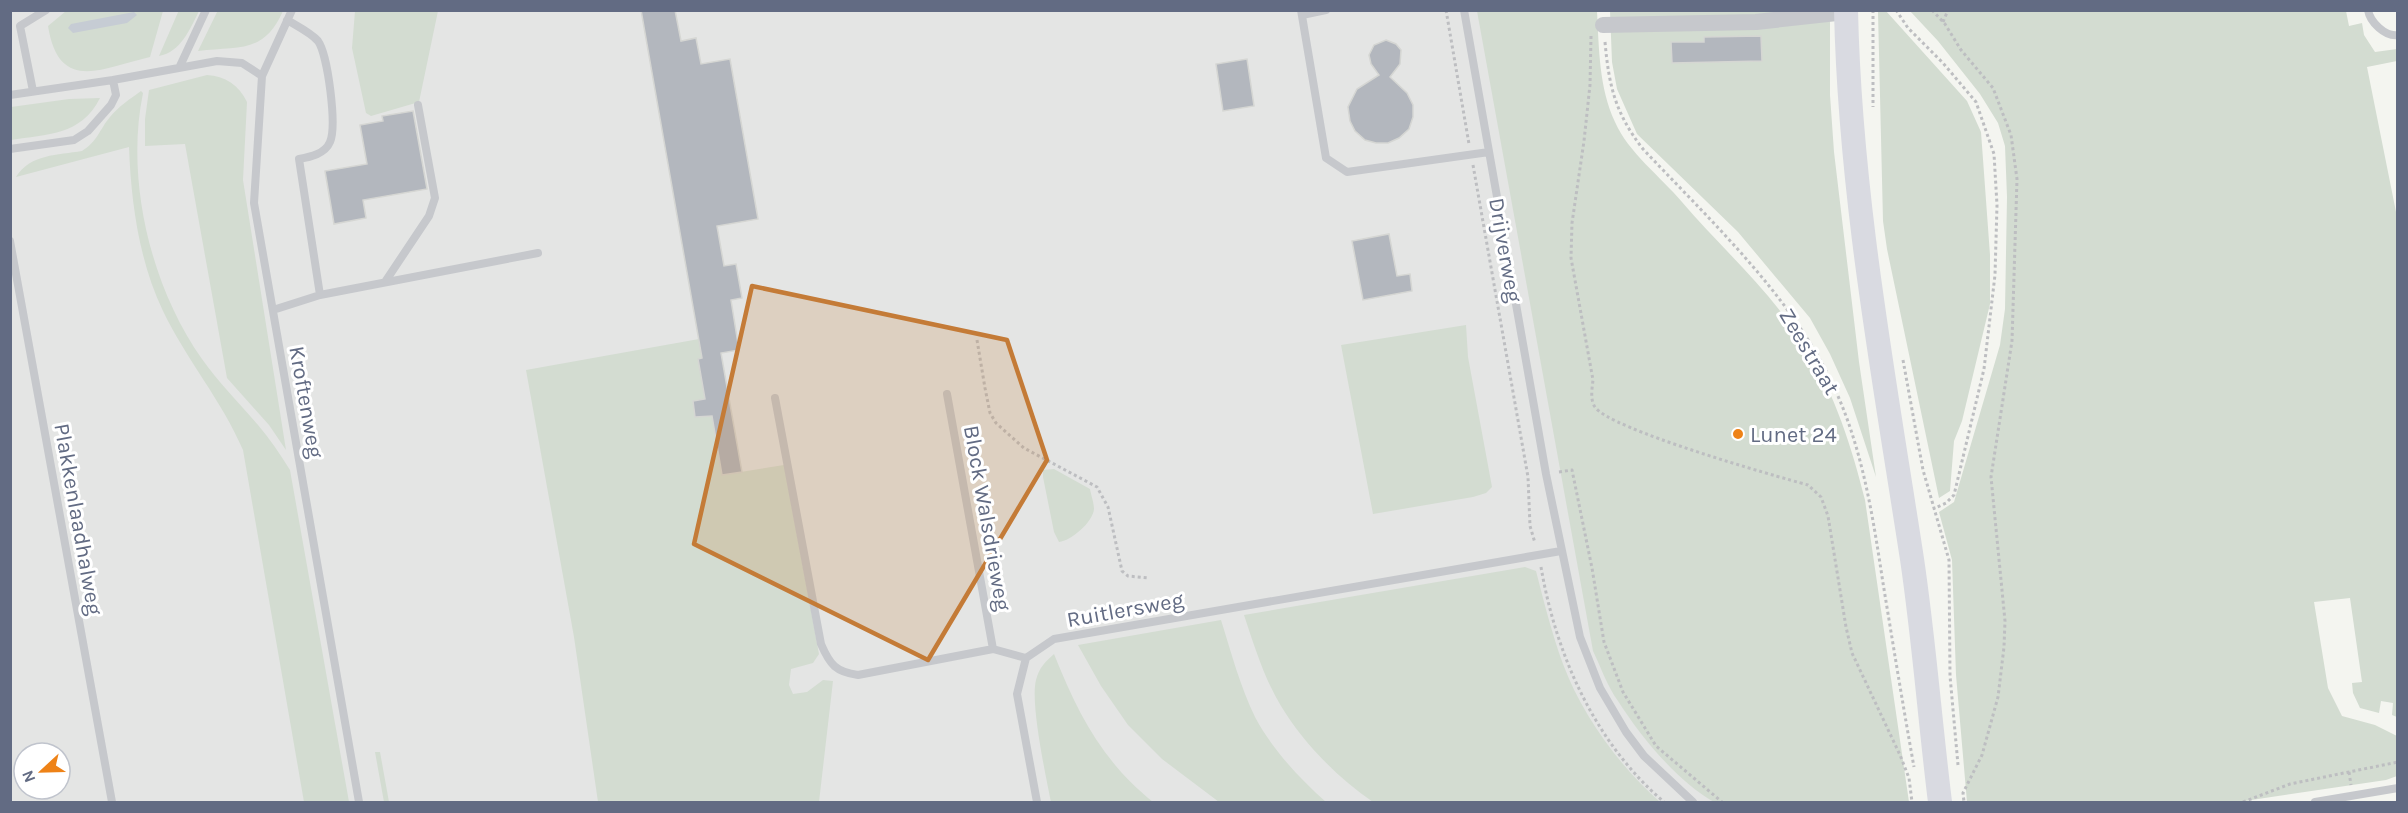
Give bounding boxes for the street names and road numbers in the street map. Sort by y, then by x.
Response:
street label: Drijverweg [1483,196,1527,305]
street label: Zeestraat [1773,304,1845,399]
street label: Kroftenweg [283,344,329,461]
street label: Plakkenlaadhalweg [48,421,108,618]
street label: Block Walsdrieweg [958,423,1016,614]
street label: Ruitlersweg [1065,587,1186,633]

